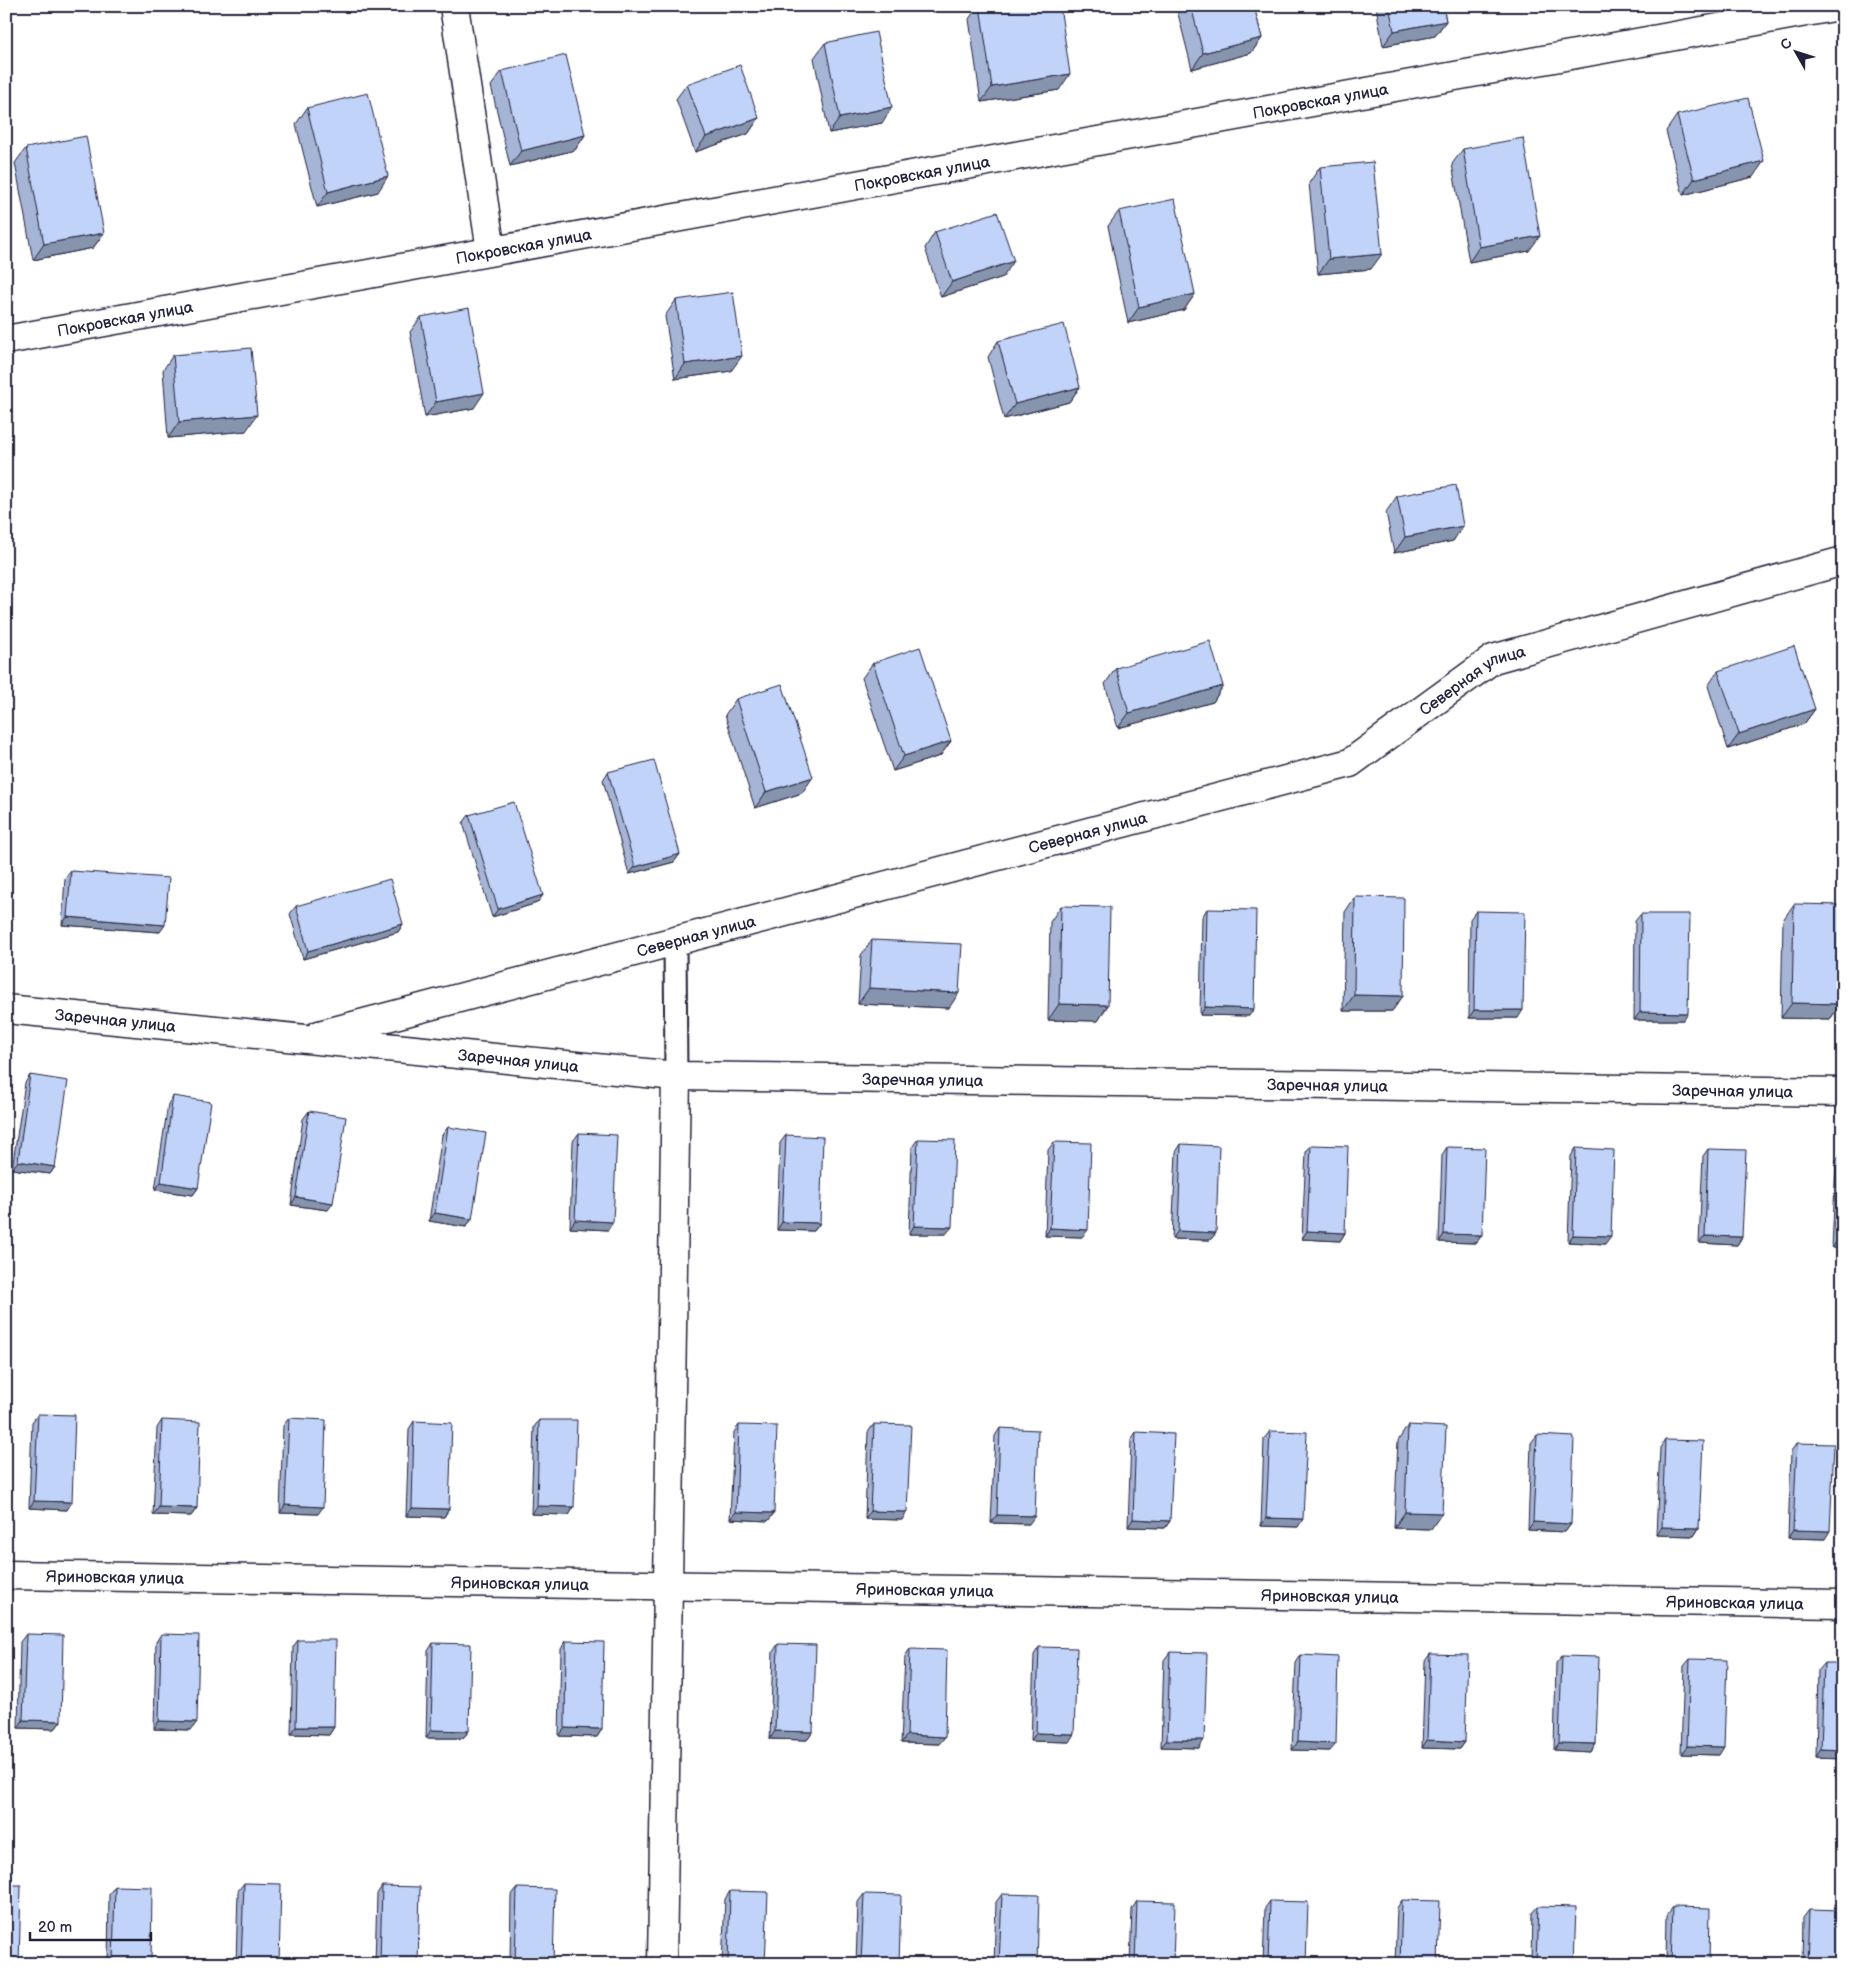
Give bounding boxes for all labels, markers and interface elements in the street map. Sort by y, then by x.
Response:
north arrow [1772,28,1822,78]
text: С [1777,35,1796,53]
street label: Покровская улица [1251,80,1391,124]
street label: Покровская улица [853,153,992,196]
street label: Покровская улица [454,225,594,269]
street label: Покровская улица [56,298,195,341]
street label: Северная улица [1416,642,1528,720]
street label: Северная улица [1027,809,1150,858]
street label: Северная улица [635,912,758,962]
street label: Заречная улица [54,1006,177,1037]
street label: Заречная улица [457,1046,580,1077]
street label: Заречная улица [862,1071,984,1091]
street label: Заречная улица [1267,1076,1389,1097]
street label: Заречная улица [1672,1082,1794,1102]
street label: Яриновская улица [46,1568,185,1589]
street label: Яриновская улица [451,1574,590,1595]
street label: Яриновская улица [856,1580,995,1602]
street label: Яриновская улица [1261,1587,1400,1608]
street label: Яриновская улица [1666,1593,1804,1614]
scale bar [30,1910,151,1942]
text: 20 m [38,1918,72,1937]

